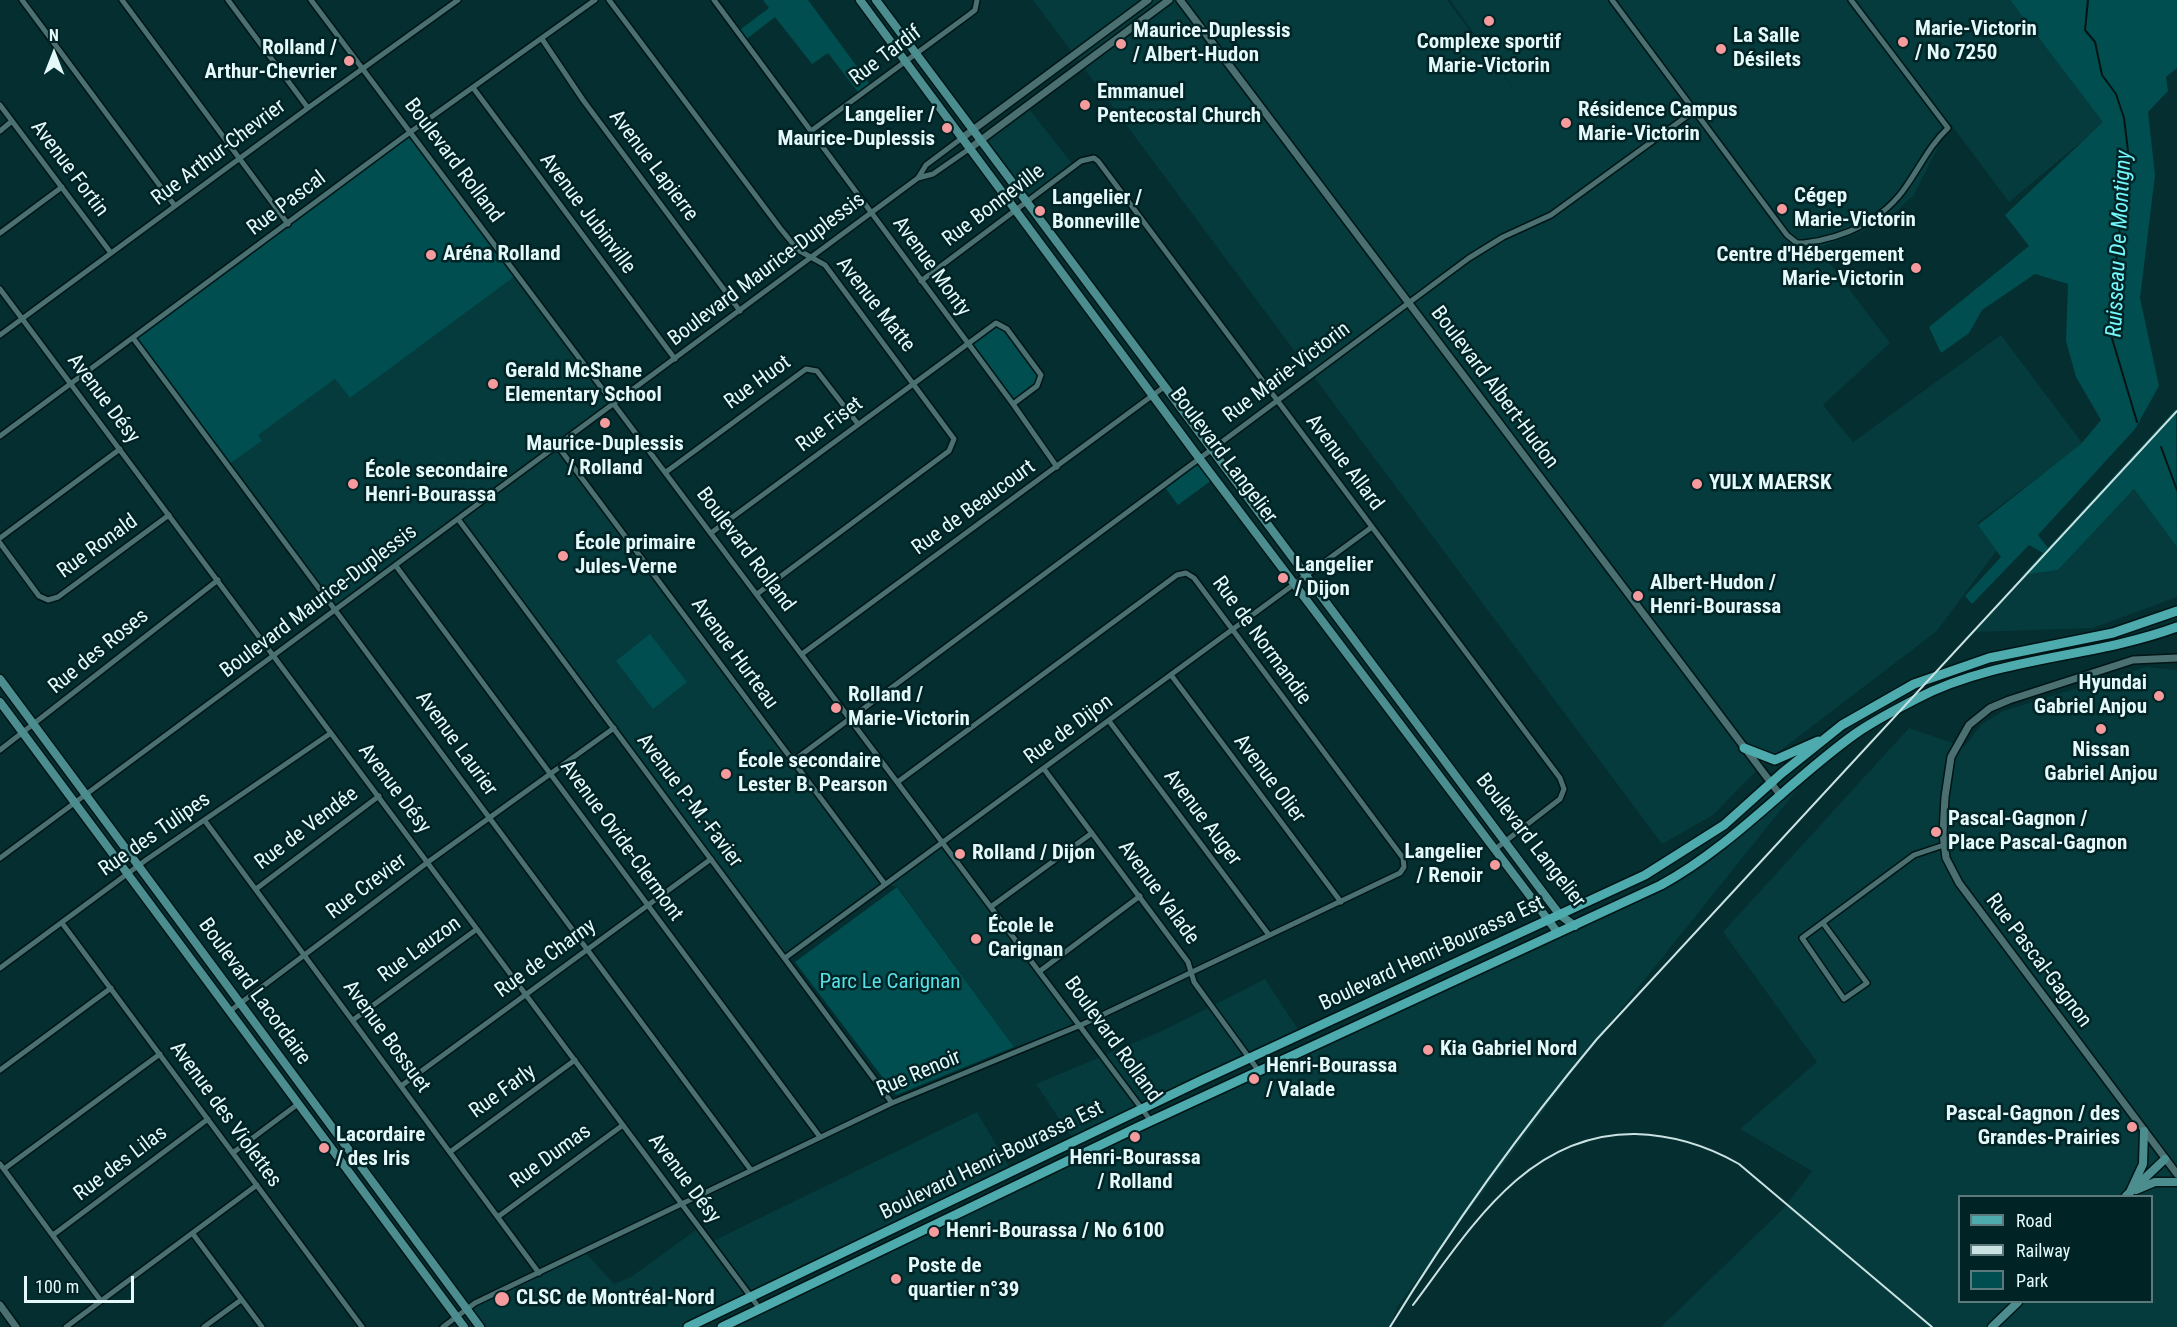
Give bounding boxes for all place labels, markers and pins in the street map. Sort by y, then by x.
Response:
marker: Complexe sportif Marie-Victorin [1482,14,1496,28]
place label: Marie-Victorin / No 7250 [1915,17,2037,67]
place label: Maurice-Duplessis / Albert-Hudon [1133,19,1290,69]
place label: La Salle Désilets [1733,24,1801,74]
place label: Complexe sportif Marie-Victorin [1417,30,1561,80]
marker: Marie-Victorin / No 7250 [1896,35,1910,49]
place label: Rolland / Arthur-Chevrier [204,36,337,86]
marker: Maurice-Duplessis / Albert-Hudon [1114,37,1128,51]
marker: La Salle Désilets [1714,42,1728,56]
marker: Rolland / Arthur-Chevrier [342,54,356,68]
place label: Emmanuel Pentecostal Church [1097,80,1261,130]
marker: Emmanuel Pentecostal Church [1078,98,1092,112]
place label: Résidence Campus Marie-Victorin [1578,98,1738,148]
place label: Langelier / Maurice-Duplessis [778,103,935,153]
marker: Résidence Campus Marie-Victorin [1559,116,1573,130]
marker: Langelier / Maurice-Duplessis [940,121,954,135]
place label: Cégep Marie-Victorin [1794,184,1916,234]
place label: Langelier / Bonneville [1052,186,1142,236]
marker: Cégep Marie-Victorin [1775,202,1789,216]
marker: Langelier / Bonneville [1033,204,1047,218]
place label: Aréna Rolland [443,242,561,268]
place label: Centre d'Hébergement Marie-Victorin [1717,243,1904,293]
marker: Aréna Rolland [424,248,438,262]
marker: Centre d'Hébergement Marie-Victorin [1909,261,1923,275]
place label: Gerald McShane Elementary School [505,359,662,409]
marker: Gerald McShane Elementary School [486,377,500,391]
marker: Maurice-Duplessis / Rolland [598,416,612,430]
place label: Maurice-Duplessis / Rolland [526,432,684,482]
place label: École secondaire Henri-Bourassa [365,459,508,509]
place label: YULX MAERSK [1709,471,1832,497]
marker: École secondaire Henri-Bourassa [346,477,360,491]
marker: YULX MAERSK [1690,477,1704,491]
place label: École primaire Jules-Verne [575,531,696,581]
marker: École primaire Jules-Verne [556,549,570,563]
place label: Langelier / Dijon [1295,553,1373,603]
marker: Langelier / Dijon [1276,571,1290,585]
place label: Albert-Hudon / Henri-Bourassa [1650,571,1781,621]
marker: Albert-Hudon / Henri-Bourassa [1631,589,1645,603]
place label: Hyundai Gabriel Anjou [2034,671,2147,721]
place label: Rolland / Marie-Victorin [848,683,970,733]
marker: Hyundai Gabriel Anjou [2152,689,2166,703]
marker: Rolland / Marie-Victorin [829,701,843,715]
marker: Nissan Gabriel Anjou [2094,722,2108,736]
place label: Nissan Gabriel Anjou [2044,738,2158,788]
place label: École secondaire Lester B. Pearson [738,749,888,799]
marker: École secondaire Lester B. Pearson [719,767,733,781]
place label: Pascal-Gagnon / Place Pascal-Gagnon [1948,807,2127,857]
marker: Pascal-Gagnon / Place Pascal-Gagnon [1929,825,1943,839]
place label: Langelier / Renoir [1405,840,1483,890]
place label: Rolland / Dijon [972,841,1095,867]
marker: Rolland / Dijon [953,847,967,861]
marker: Langelier / Renoir [1488,858,1502,872]
place label: École le Carignan [988,914,1063,964]
marker: École le Carignan [969,932,983,946]
place label: Kia Gabriel Nord [1440,1037,1577,1063]
marker: Kia Gabriel Nord [1421,1043,1435,1057]
place label: Henri-Bourassa / Valade [1266,1054,1397,1104]
marker: Henri-Bourassa / Valade [1247,1072,1261,1086]
place label: Pascal-Gagnon / des Grandes-Prairies [1946,1102,2120,1152]
marker: Pascal-Gagnon / des Grandes-Prairies [2125,1120,2139,1134]
place label: Lacordaire / des Iris [336,1123,425,1173]
marker: Henri-Bourassa / Rolland [1128,1130,1142,1144]
marker: Lacordaire / des Iris [317,1141,331,1155]
place label: Henri-Bourassa / Rolland [1069,1146,1201,1196]
place label: Henri-Bourassa / No 6100 [946,1219,1164,1245]
marker: Henri-Bourassa / No 6100 [927,1225,941,1239]
place label: Poste de quartier n°39 [908,1254,1019,1304]
marker: Poste de quartier n°39 [889,1272,903,1286]
place label: CLSC de Montréal-Nord [516,1286,715,1312]
marker: CLSC de Montréal-Nord [493,1290,511,1308]

